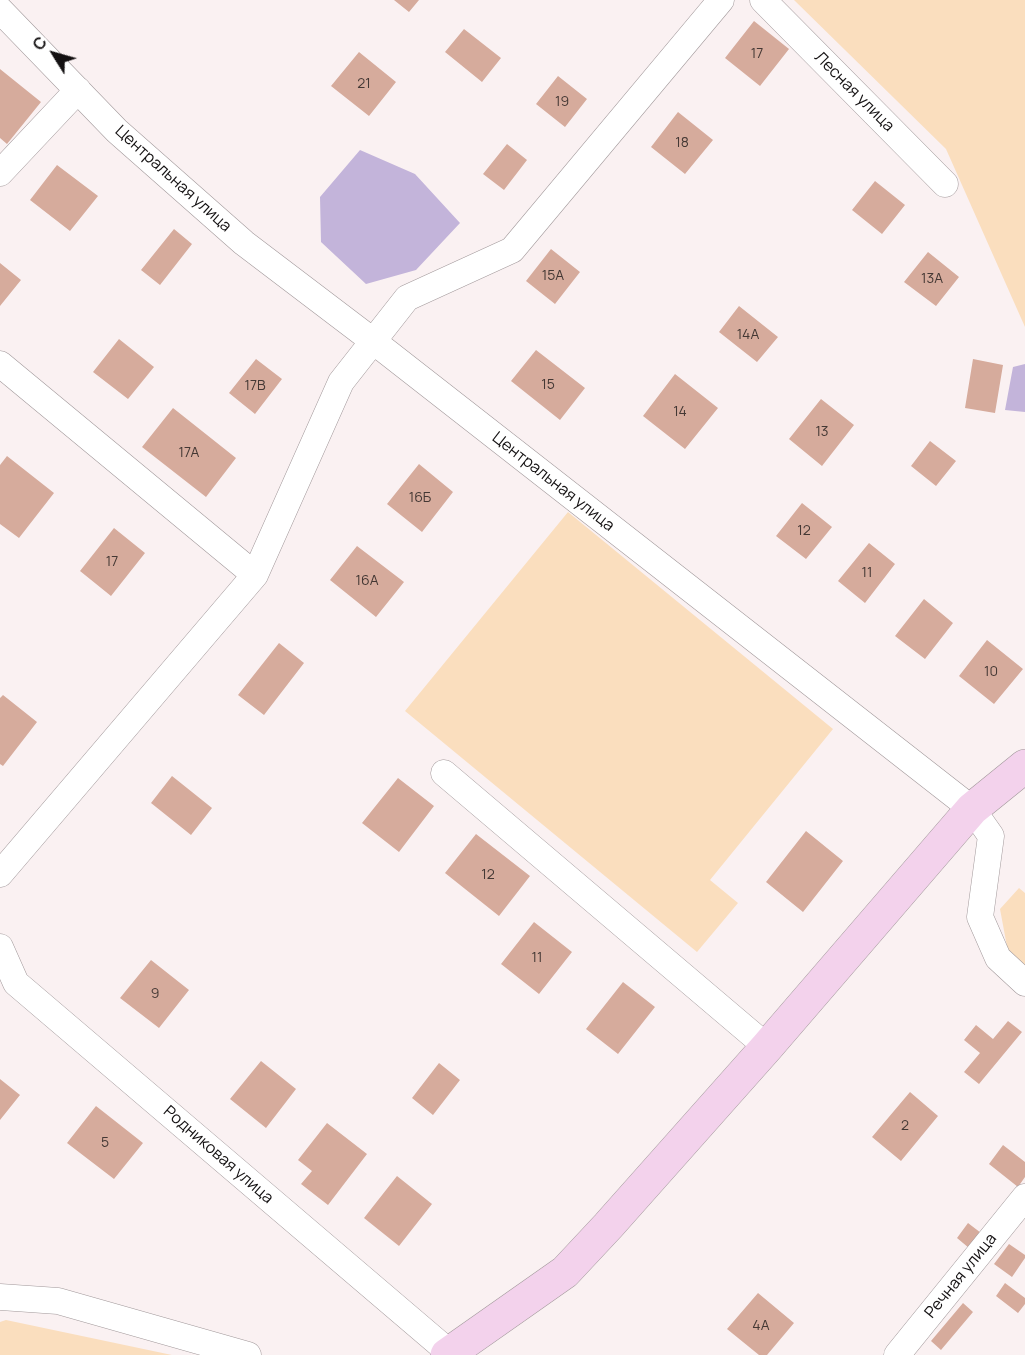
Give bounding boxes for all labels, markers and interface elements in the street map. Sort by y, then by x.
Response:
north arrow [24,24,84,84]
text: С [27,32,52,55]
house number: 17 [751,46,763,62]
street label: Лесная улица [810,48,898,136]
house number: 21 [357,76,371,92]
house number: 19 [555,94,569,110]
street label: Центральная улица [111,122,235,236]
house number: 18 [675,135,689,151]
house number: 15А [542,268,564,284]
house number: 13А [921,271,943,287]
house number: 14А [737,327,759,343]
house number: 15 [541,377,555,393]
house number: 17В [244,378,266,394]
house number: 14 [673,404,687,420]
house number: 13 [815,424,829,440]
street label: Центральная улица [488,428,618,536]
house number: 17А [179,445,199,461]
house number: 16Б [409,490,431,506]
house number: 12 [797,523,811,539]
house number: 17 [106,554,118,570]
house number: 11 [862,565,872,581]
house number: 16А [355,573,379,589]
house number: 10 [984,664,998,680]
house number: 12 [481,867,495,883]
house number: 11 [532,950,542,966]
house number: 9 [151,986,159,1002]
street label: Родниковая улица [159,1102,277,1208]
house number: 2 [901,1118,909,1134]
house number: 5 [101,1135,109,1151]
street label: Речная улица [921,1230,1001,1322]
house number: 4А [752,1318,770,1334]

